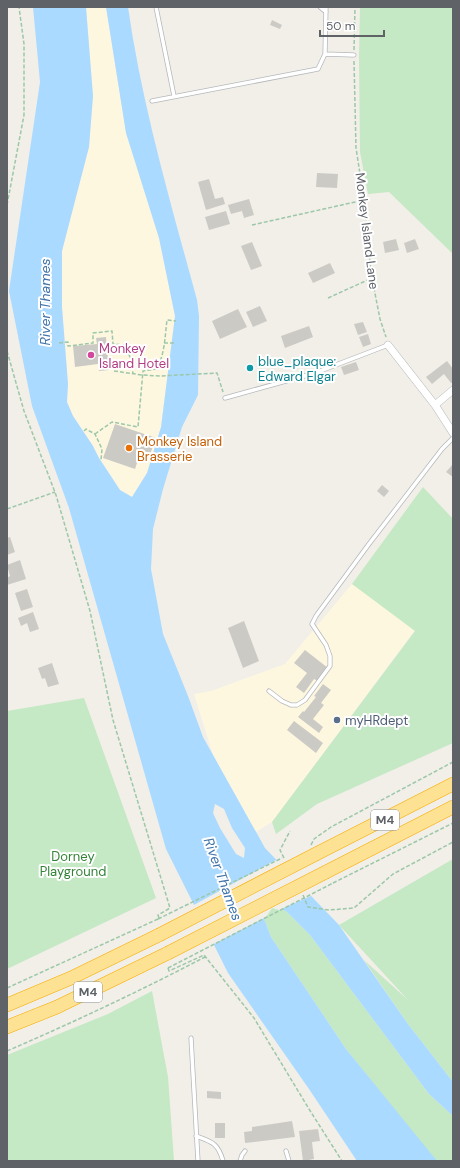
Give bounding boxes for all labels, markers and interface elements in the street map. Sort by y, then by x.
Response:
scale bar [320,12,384,38]
text: 50 m [326,18,355,34]
street label: Monkey Island Lane [351,172,383,290]
water label: River Thames [36,258,54,346]
place label: Monkey Island Hotel [99,340,169,372]
marker: Monkey Island Hotel [86,350,96,360]
place label: blue_plaque: Edward Elgar [258,353,337,385]
marker: blue_plaque: Edward Elgar [245,363,255,373]
place label: Monkey Island Brasserie [137,433,222,465]
marker: Monkey Island Brasserie [124,443,134,453]
place label: myHRdept [345,712,408,729]
marker: myHRdept [332,715,342,725]
road number: M4 [371,810,399,830]
water label: River Thames [200,835,246,923]
park label: Dorney Playground [40,848,106,880]
road number: M4 [74,982,102,1002]

